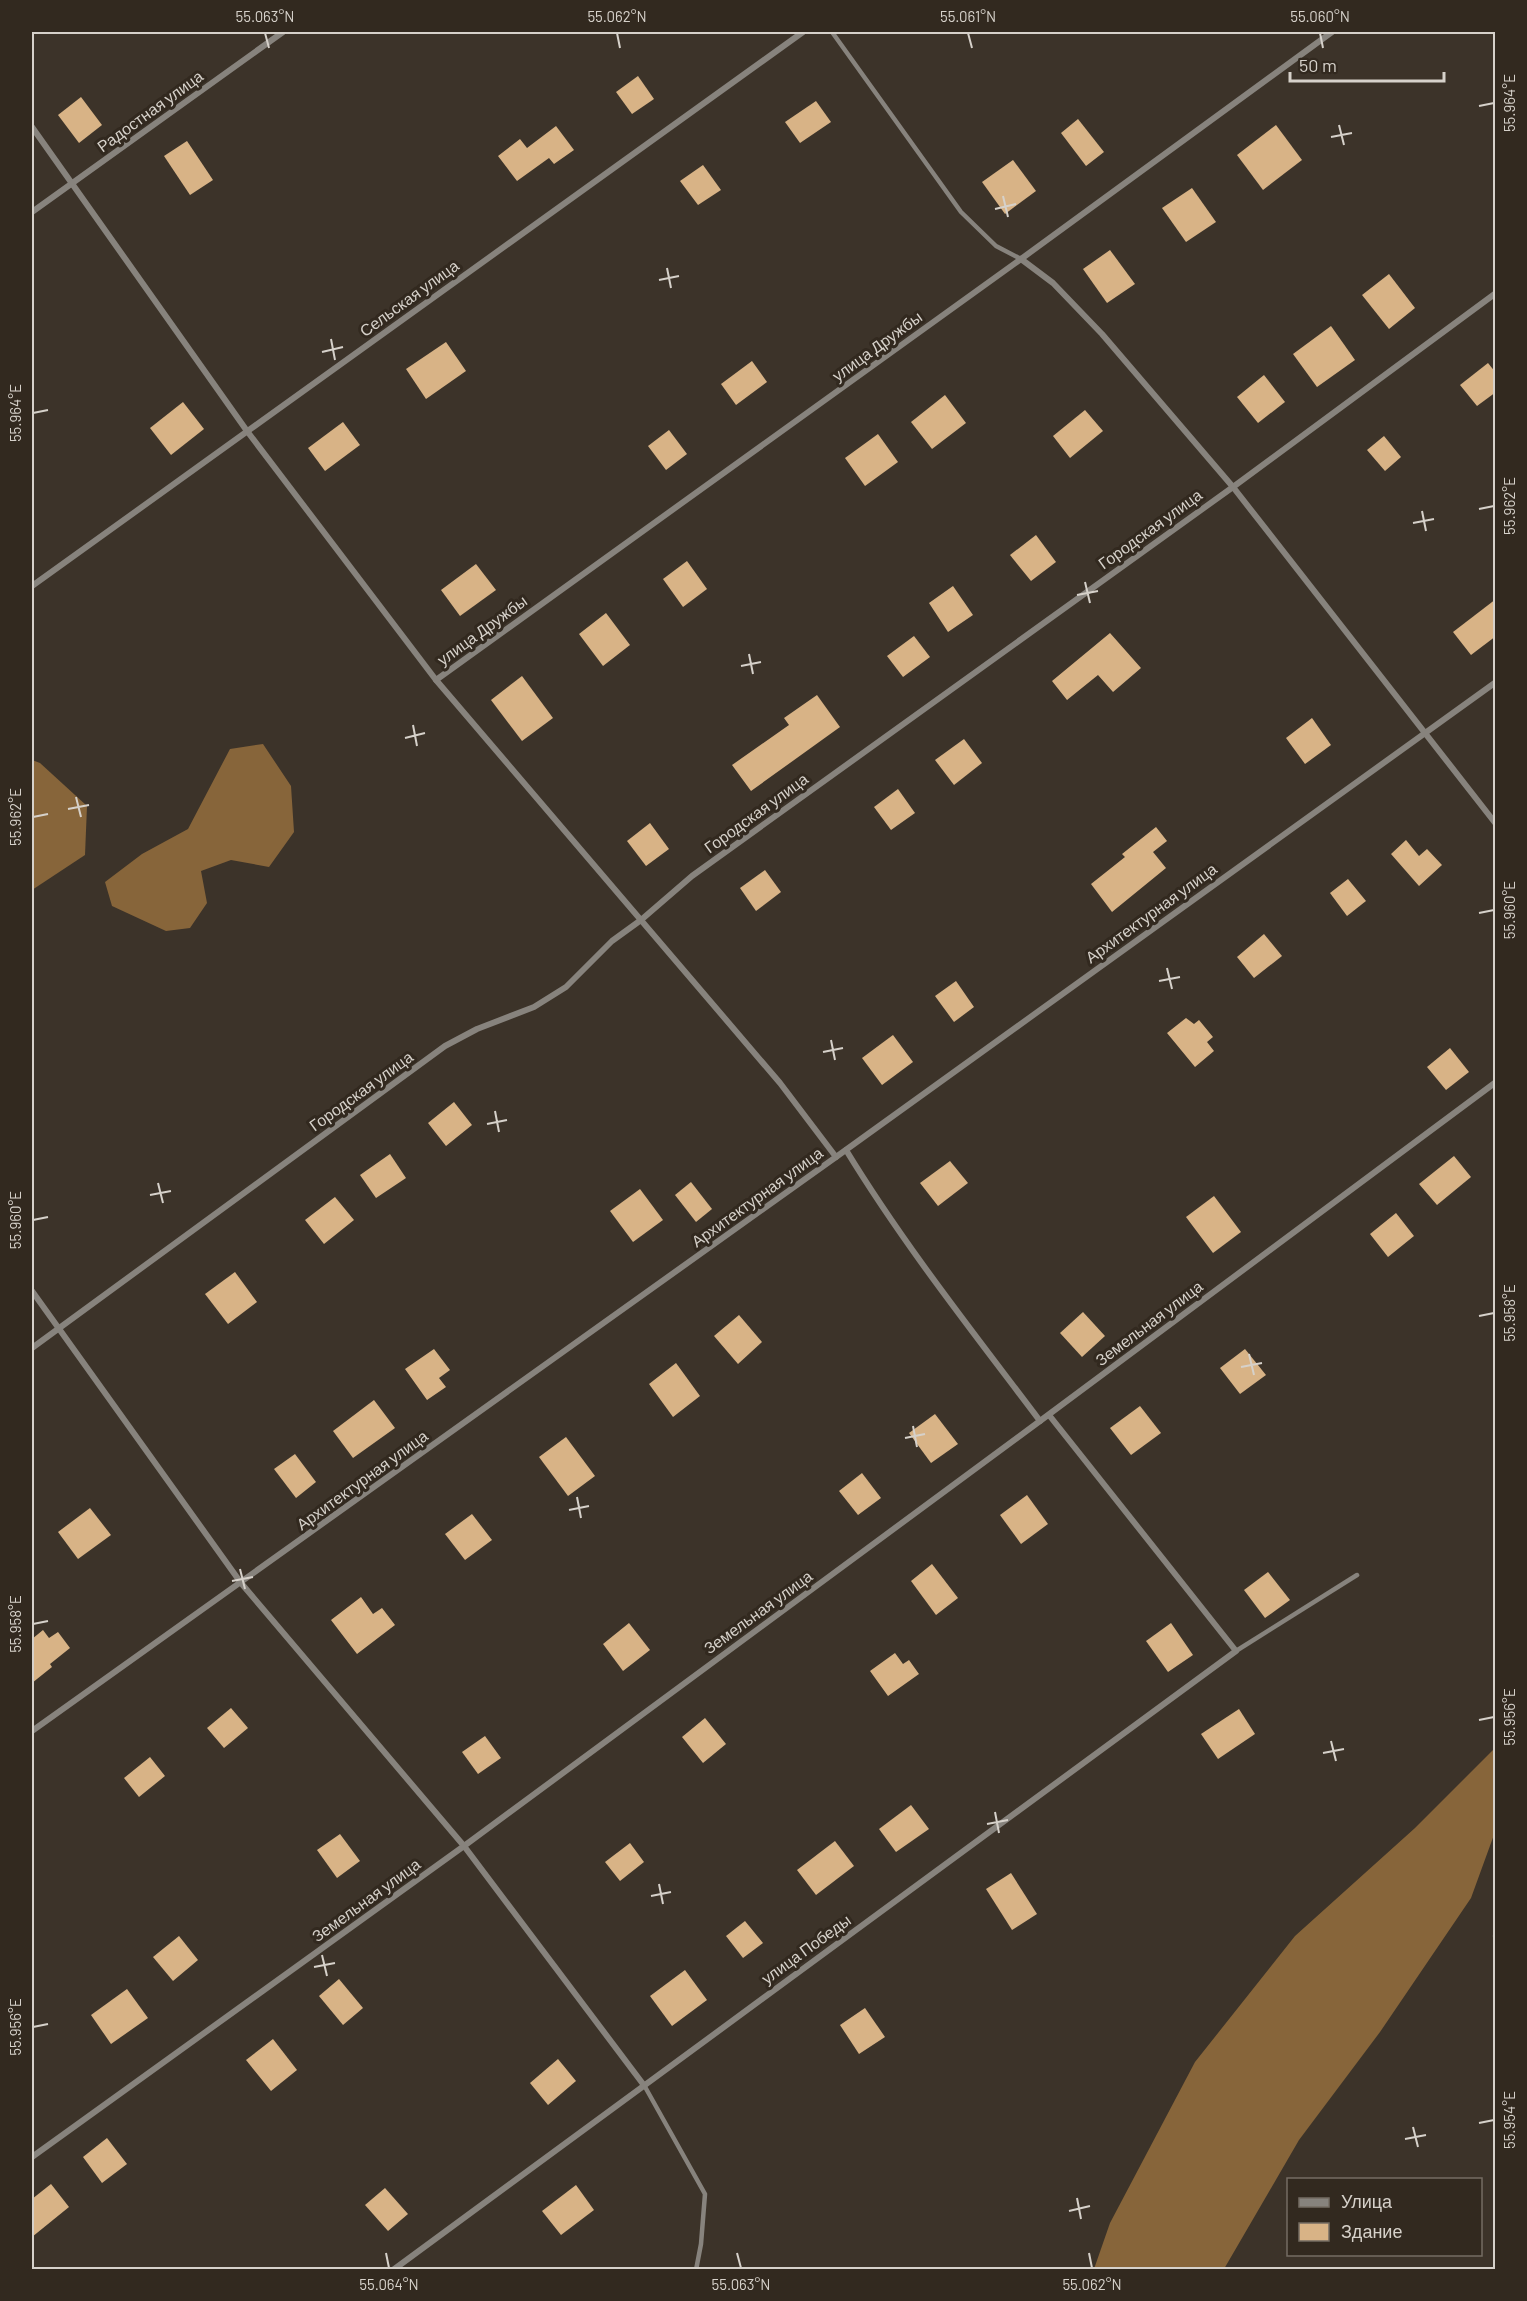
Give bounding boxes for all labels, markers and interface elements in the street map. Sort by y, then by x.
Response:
text: 55.063°N [236,7,294,25]
text: 55.062°N [587,7,647,25]
text: 55.061°N [940,7,996,25]
text: 55.060°N [1290,7,1350,25]
scale bar [1290,45,1444,83]
text: 50 m [1299,54,1337,76]
street label: Радостная улица [93,66,206,155]
text: 55.964°E [1500,74,1518,132]
street label: Сельская улица [356,255,462,340]
street label: улица Дружбы [828,307,925,385]
text: 55.964°E [6,384,24,442]
text: 55.962°E [1500,477,1518,535]
street label: Городская улица [1094,485,1205,573]
street label: улица Дружбы [433,591,530,669]
street label: Городская улица [700,769,811,857]
text: 55.962°E [6,788,24,846]
street label: Архитектурная улица [1081,859,1220,967]
text: 55.960°E [1500,881,1518,939]
street label: Городская улица [305,1047,416,1135]
street label: Архитектурная улица [687,1143,826,1251]
text: 55.960°E [6,1191,24,1249]
street label: Земельная улица [1091,1276,1206,1369]
text: 55.958°E [1500,1284,1518,1342]
street label: Архитектурная улица [292,1426,431,1534]
street label: Земельная улица [700,1566,816,1657]
text: 55.958°E [6,1595,24,1653]
text: 55.956°E [1500,1688,1518,1746]
street label: Земельная улица [308,1854,424,1945]
street label: улица Победы [757,1910,854,1987]
text: 55.956°E [6,1998,24,2056]
text: 55.954°E [1500,2091,1518,2149]
legend [1287,2178,1482,2256]
text: Улица [1341,2190,1393,2212]
text: Здание [1341,2220,1402,2242]
text: 55.064°N [359,2275,419,2293]
text: 55.063°N [712,2275,770,2293]
text: 55.062°N [1062,2275,1122,2293]

